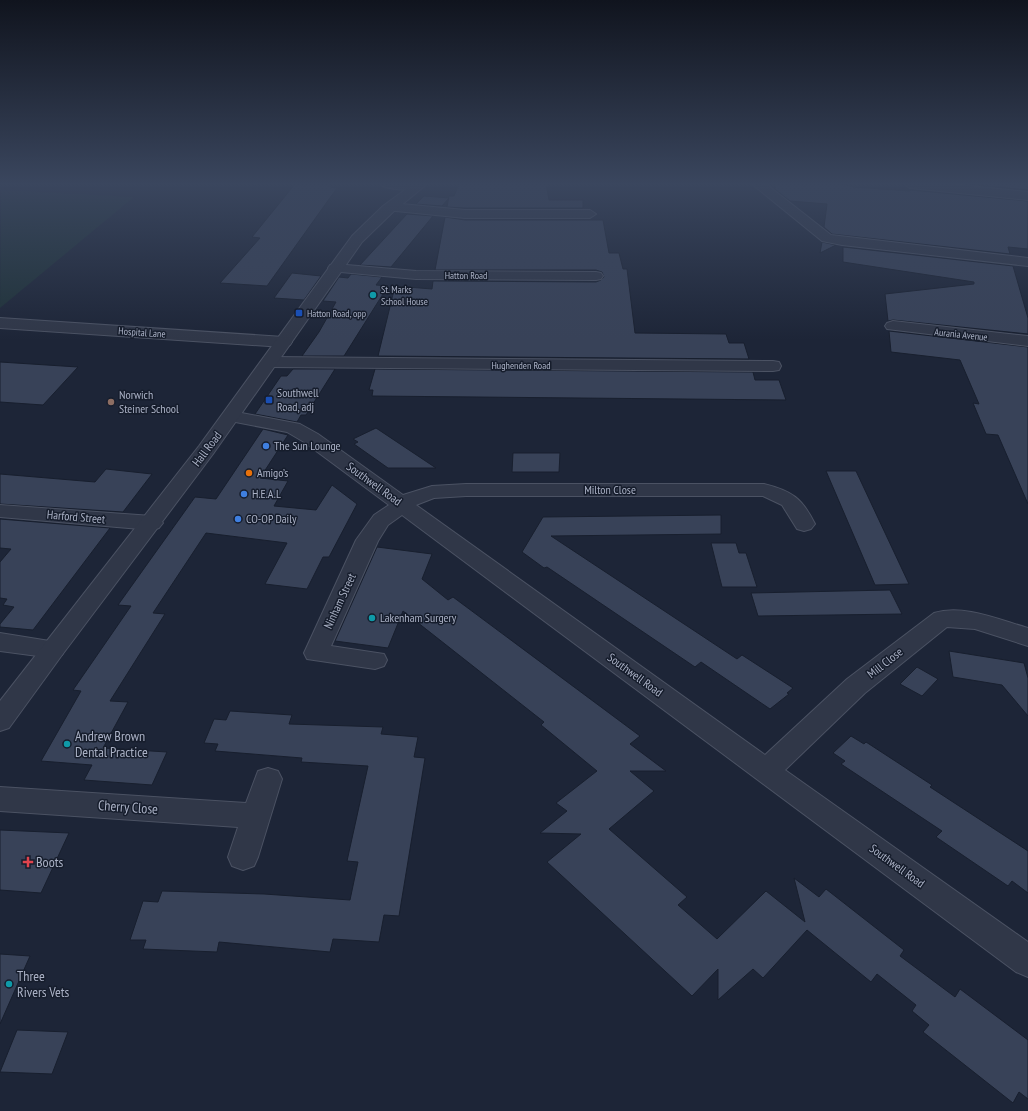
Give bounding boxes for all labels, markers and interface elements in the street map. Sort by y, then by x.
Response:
street label: Hatton Road [445,269,487,282]
place label: St. Marks School House [381,283,428,308]
marker: St. Marks School House [368,290,378,300]
place label: Hatton Road, opp [307,307,366,320]
marker: Hatton Road, opp [294,308,304,318]
street label: Hospital Lane [118,324,166,341]
street label: Aurania Avenue [934,325,988,344]
street label: Hughenden Road [492,359,550,372]
place label: Southwell Road, adj [277,385,319,414]
place label: Norwich Steiner School [119,387,179,416]
marker: Southwell Road, adj [264,395,274,405]
marker: Norwich Steiner School [106,397,116,407]
street label: Hall Road [189,428,225,469]
place label: The Sun Lounge [274,438,341,453]
marker: The Sun Lounge [261,441,271,451]
street label: Southwell Road [344,459,405,509]
place label: Amigo’s [257,465,288,480]
marker: Amigo’s [244,468,254,478]
street label: Milton Close [584,482,636,497]
place label: H.E.A.L [252,486,281,501]
marker: H.E.A.L [239,489,249,499]
street label: Harford Street [46,506,107,527]
place label: CO-OP Daily [246,511,297,526]
marker: CO-OP Daily [233,514,243,524]
street label: Ninham Street [320,570,359,631]
place label: Lakenham Surgery [380,610,457,625]
marker: Lakenham Surgery [367,613,377,623]
street label: Mill Close [864,644,905,681]
street label: Southwell Road [605,650,666,700]
place label: Andrew Brown Dental Practice [75,727,148,761]
marker: Andrew Brown Dental Practice [62,739,72,749]
street label: Cherry Close [97,796,159,818]
street label: Southwell Road [867,841,928,891]
place label: Boots [36,853,64,871]
marker: Boots [23,857,33,867]
place label: Three Rivers Vets [17,967,70,1001]
marker: Three Rivers Vets [4,979,14,989]

